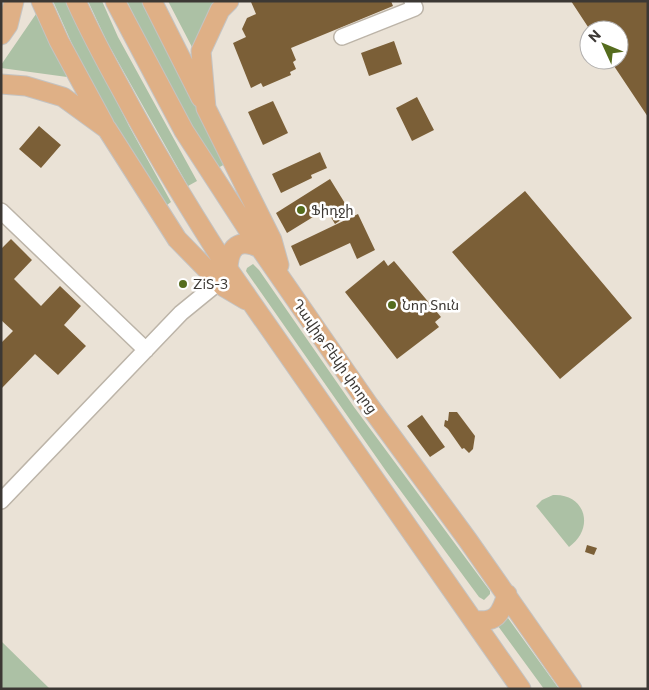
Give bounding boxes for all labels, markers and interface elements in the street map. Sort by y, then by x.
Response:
north arrow [579,20,629,70]
text: N [585,26,604,45]
place label: Ֆիդջի [311,201,354,218]
marker: Ֆիդջի [295,204,307,216]
place label: ZiS-3 [193,275,228,292]
marker: ZiS-3 [177,278,189,290]
street label: Դավիթ Բեկի փողոց [289,295,381,416]
place label: Նոր Տուն [402,296,459,313]
marker: Նոր Տուն [386,299,398,311]

